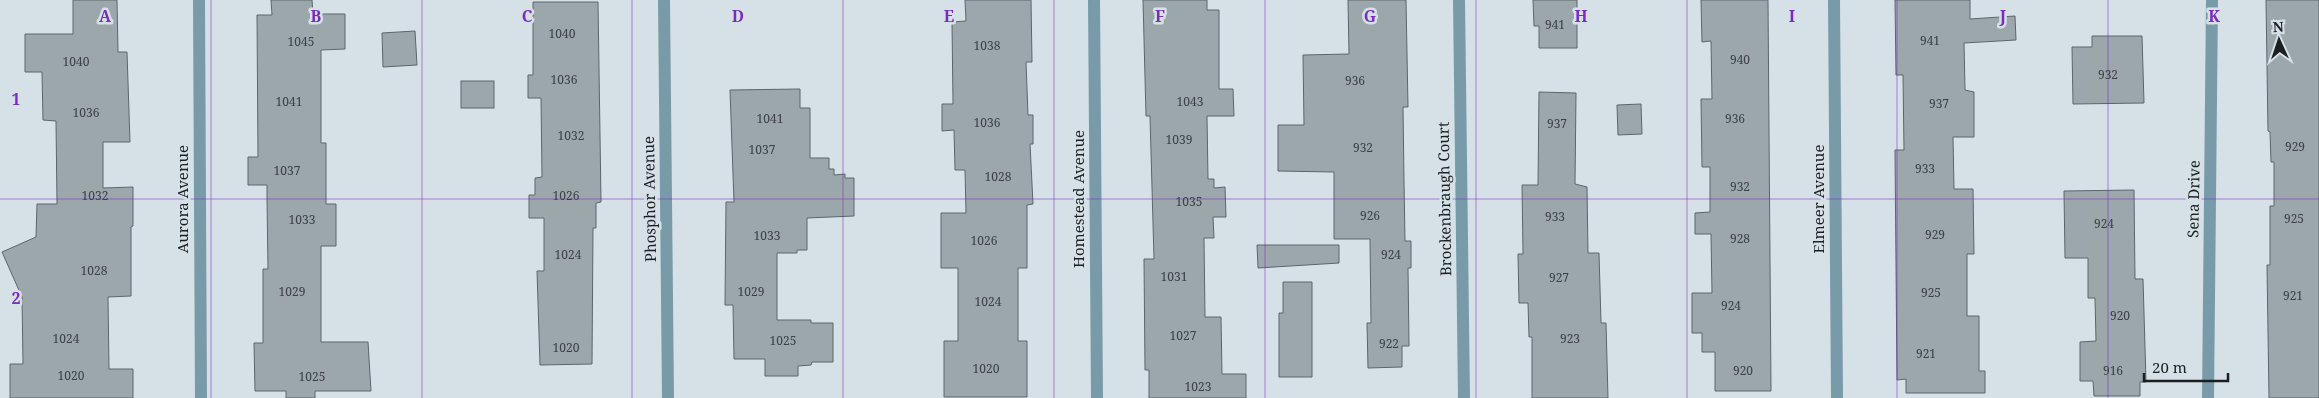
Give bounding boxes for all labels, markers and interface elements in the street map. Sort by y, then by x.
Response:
text: A [99,5,112,27]
text: B [311,5,322,27]
text: C [522,5,533,27]
text: D [732,5,744,27]
text: E [944,5,954,27]
text: F [1155,5,1165,27]
text: G [1364,5,1376,27]
text: H [1574,5,1588,27]
text: I [1789,5,1795,27]
text: J [1999,5,2007,27]
text: K [2208,5,2220,27]
north arrow [2254,15,2304,65]
house number: 941 [1545,16,1565,33]
text: N [2272,17,2284,36]
house number: 1040 [549,25,576,42]
house number: 941 [1920,32,1940,49]
house number: 1045 [288,33,314,50]
house number: 1038 [974,37,1001,54]
house number: 940 [1730,51,1750,68]
house number: 1040 [63,53,90,70]
house number: 932 [2098,66,2118,83]
house number: 1036 [551,71,578,88]
house number: 936 [1345,72,1365,89]
text: 1 [11,88,21,110]
house number: 1041 [276,93,302,110]
house number: 1043 [1177,93,1204,110]
house number: 937 [1929,95,1949,112]
house number: 1036 [73,104,100,121]
house number: 1041 [757,110,783,127]
house number: 936 [1725,110,1745,127]
house number: 1036 [974,114,1001,131]
house number: 937 [1547,115,1567,132]
street label: Brockenbraugh Court [1433,122,1455,276]
house number: 1032 [558,127,584,144]
street label: Homestead Avenue [1068,130,1088,268]
house number: 1039 [1166,131,1192,148]
street label: Phosphor Avenue [638,136,660,262]
house number: 929 [2285,138,2305,155]
house number: 932 [1353,139,1373,156]
house number: 1037 [749,141,776,158]
street label: Aurora Avenue [172,145,192,253]
street label: Elmeer Avenue [1808,145,1828,253]
house number: 933 [1915,160,1935,177]
street label: Sena Drive [2182,160,2204,238]
house number: 1037 [274,162,301,179]
house number: 1028 [985,168,1012,185]
house number: 932 [1730,178,1750,195]
house number: 1032 [82,187,108,204]
house number: 1026 [553,187,580,204]
house number: 1035 [1176,193,1202,210]
house number: 926 [1360,207,1380,224]
house number: 933 [1545,208,1565,225]
house number: 925 [2284,210,2304,227]
house number: 1033 [289,211,316,228]
house number: 924 [2094,215,2114,232]
house number: 929 [1925,226,1945,243]
house number: 1033 [754,227,781,244]
house number: 928 [1730,230,1750,247]
house number: 1026 [971,232,998,249]
house number: 1024 [555,246,582,263]
house number: 924 [1381,246,1401,263]
house number: 1028 [81,262,108,279]
house number: 1031 [1161,268,1187,285]
house number: 927 [1549,269,1569,286]
house number: 1029 [279,283,305,300]
house number: 1029 [738,283,764,300]
house number: 925 [1921,284,1941,301]
text: 2 [11,287,21,309]
house number: 921 [2283,287,2303,304]
house number: 1024 [975,293,1002,310]
house number: 924 [1721,297,1741,314]
house number: 920 [2110,307,2130,324]
house number: 1027 [1170,327,1197,344]
house number: 1024 [53,330,80,347]
house number: 923 [1560,330,1580,347]
house number: 1025 [770,332,796,349]
house number: 922 [1379,335,1399,352]
house number: 1020 [553,339,580,356]
house number: 921 [1916,345,1936,362]
scale bar [2144,350,2228,382]
text: 20 m [2152,357,2187,377]
house number: 1020 [973,360,1000,377]
house number: 920 [1733,362,1753,379]
house number: 916 [2103,362,2123,379]
house number: 1020 [58,367,85,384]
house number: 1025 [299,368,325,385]
house number: 1023 [1185,378,1212,395]

